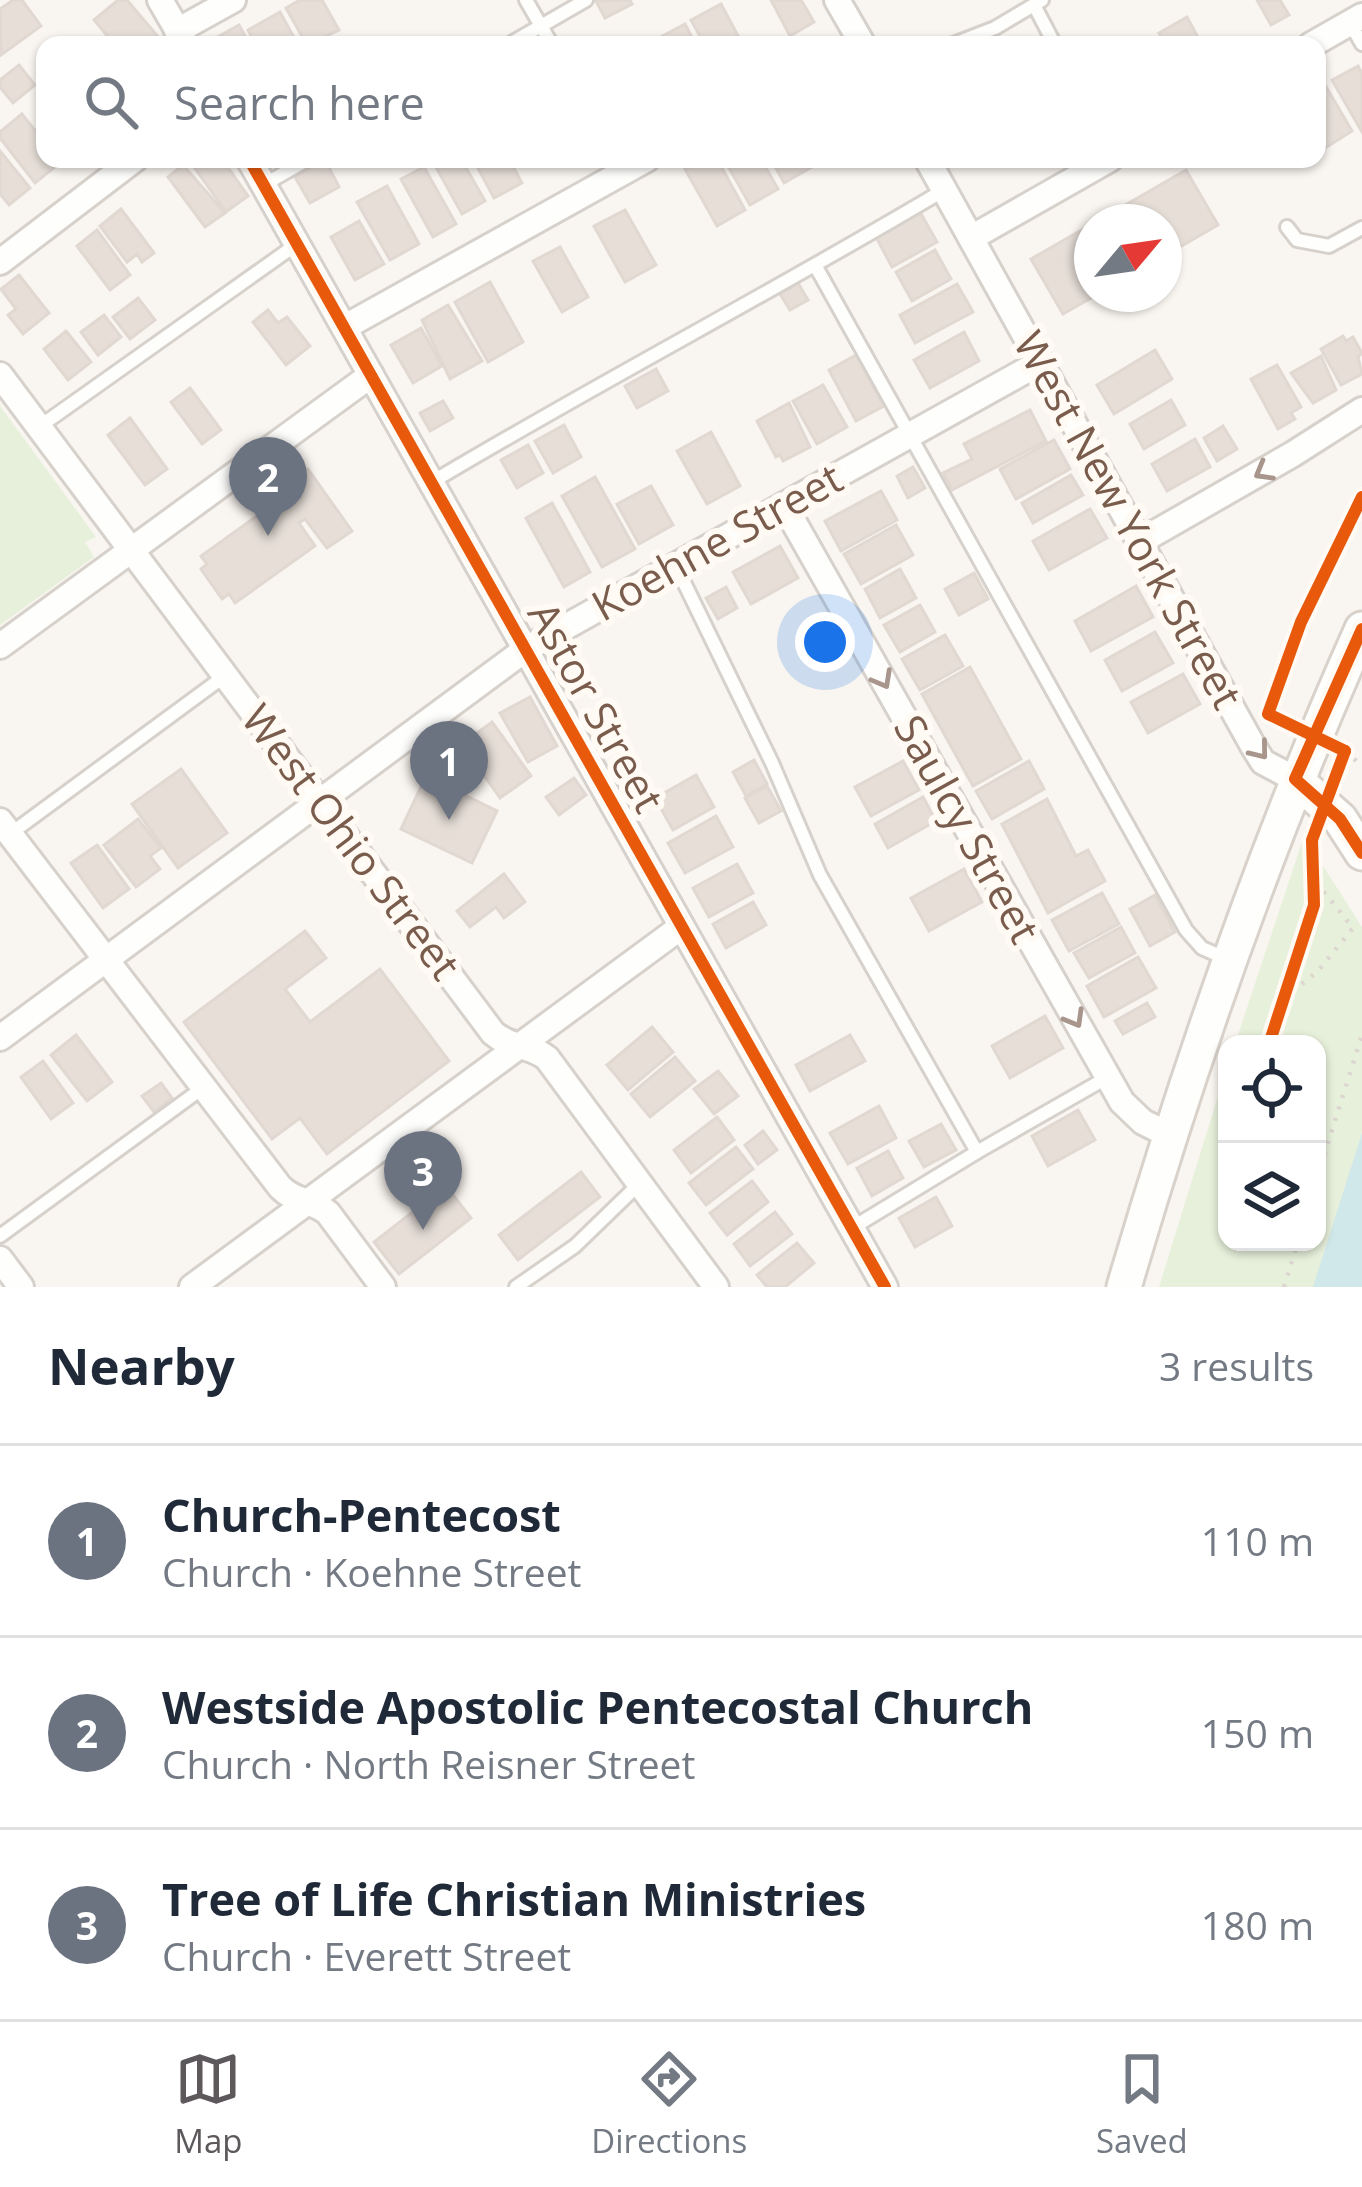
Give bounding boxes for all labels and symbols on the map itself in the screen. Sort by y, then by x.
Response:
north arrow [1074,204,1182,312]
street label: West New York Street [1002,320,1257,718]
pin: 2 [229,437,307,536]
street label: Koehne Street [581,448,852,633]
one-way arrow [1254,457,1275,480]
street label: Astor Street [516,591,679,822]
your location [795,612,855,672]
one-way arrow [869,667,892,688]
street label: West Ohio Street [230,692,474,990]
street label: Saulcy Street [882,704,1054,952]
pin: 1 [410,721,488,820]
one-way arrow [1246,737,1268,759]
one-way arrow [1060,1006,1083,1028]
pin: 3 [384,1131,462,1230]

